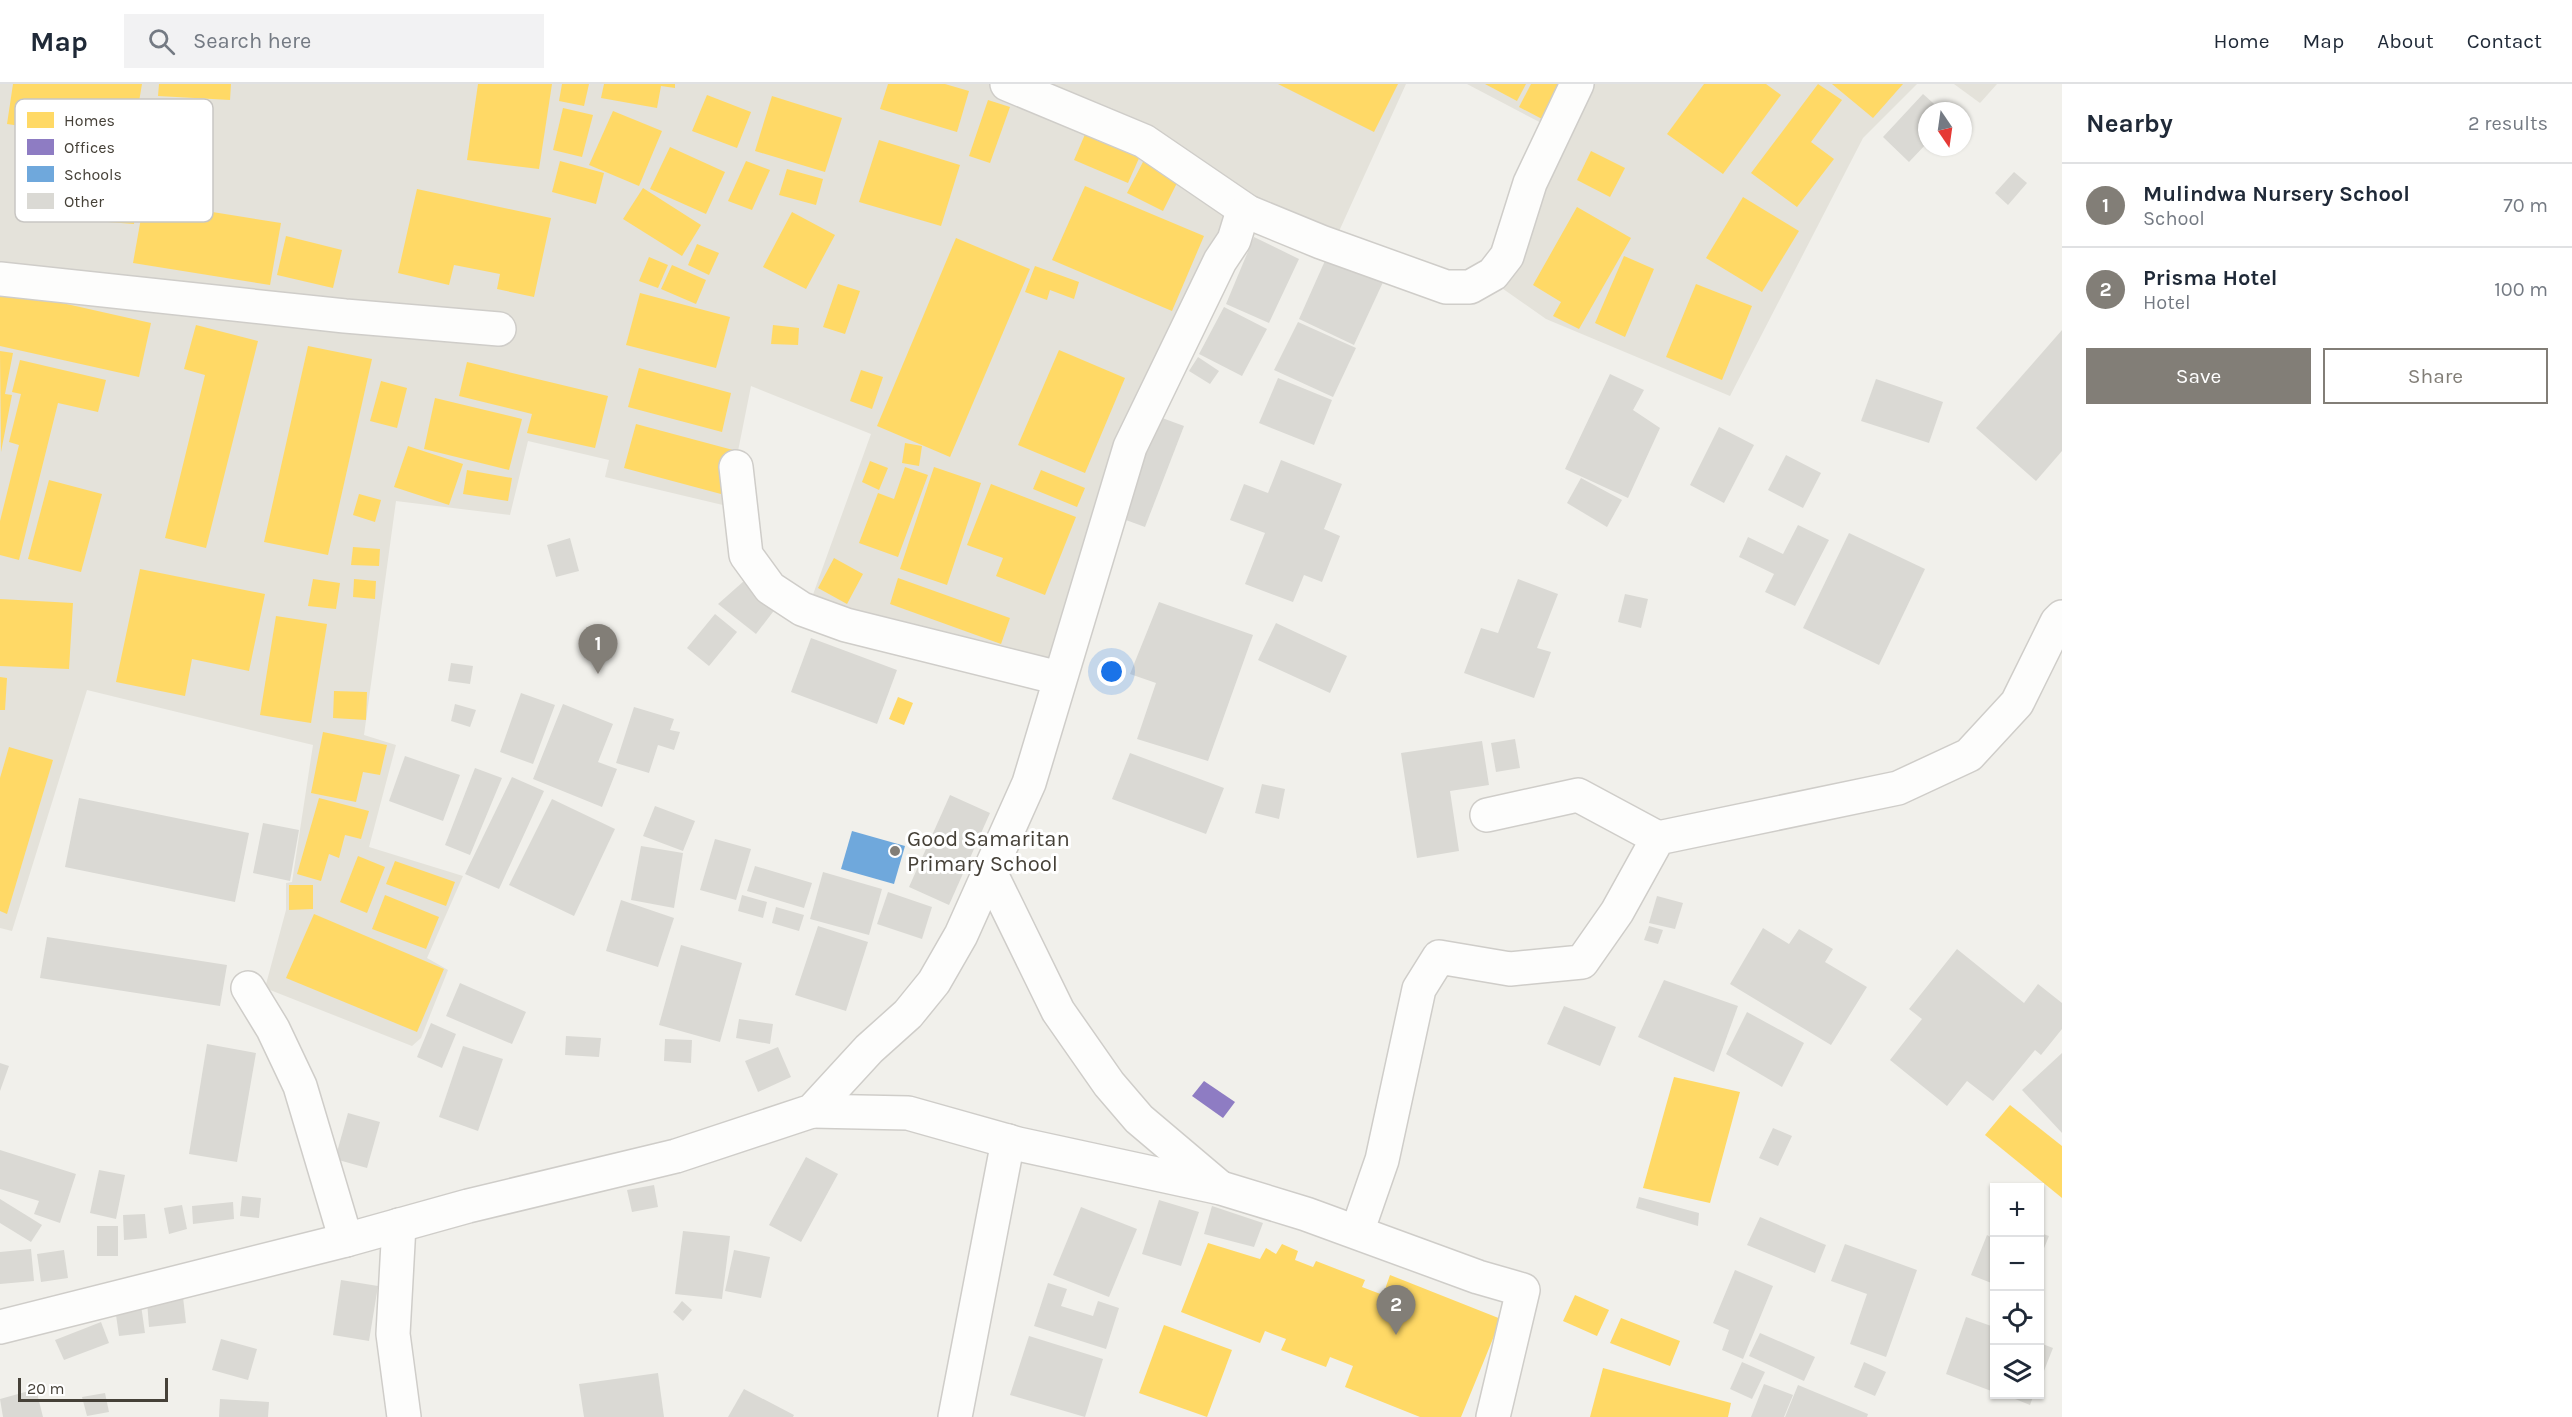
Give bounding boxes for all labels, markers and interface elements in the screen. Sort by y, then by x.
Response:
search box [124,14,544,68]
text: Map [30,25,88,58]
icon: search [145,25,178,58]
text: Search here [193,28,311,54]
text: Home [2214,29,2270,53]
text: Map [2303,29,2344,53]
text: About [2377,29,2434,53]
text: Contact [2467,29,2542,53]
legend [15,99,213,222]
north arrow [1918,102,1972,156]
text: Nearby [2086,108,2173,139]
text: Homes [64,111,115,130]
text: 2 results [2468,112,2548,135]
text: Offices [64,138,115,157]
text: Schools [64,165,122,184]
text: Mulindwa Nursery School [2143,181,2410,207]
text: Other [64,192,104,211]
text: 1 [2102,194,2109,217]
text: 70 m [2503,194,2548,217]
text: School [2143,207,2205,230]
text: Prisma Hotel [2143,265,2278,291]
text: 2 [2099,278,2112,301]
text: 100 m [2494,278,2548,301]
text: Hotel [2143,291,2191,314]
button: Save [2086,348,2311,404]
button: Share [2323,348,2548,404]
pin: 1 [578,624,618,674]
your location [1097,657,1126,686]
place label: Good Samaritan Primary School [907,826,1070,877]
marker: Good Samaritan Primary School [888,844,902,858]
map controls [1990,1183,2044,1399]
button: + [1990,1183,2044,1237]
button: − [1990,1237,2044,1291]
pin: 2 [1376,1286,1416,1335]
button: locate [1990,1291,2044,1345]
button: layers [1990,1345,2044,1399]
scale bar [18,1375,168,1402]
text: 20 m [27,1379,65,1398]

